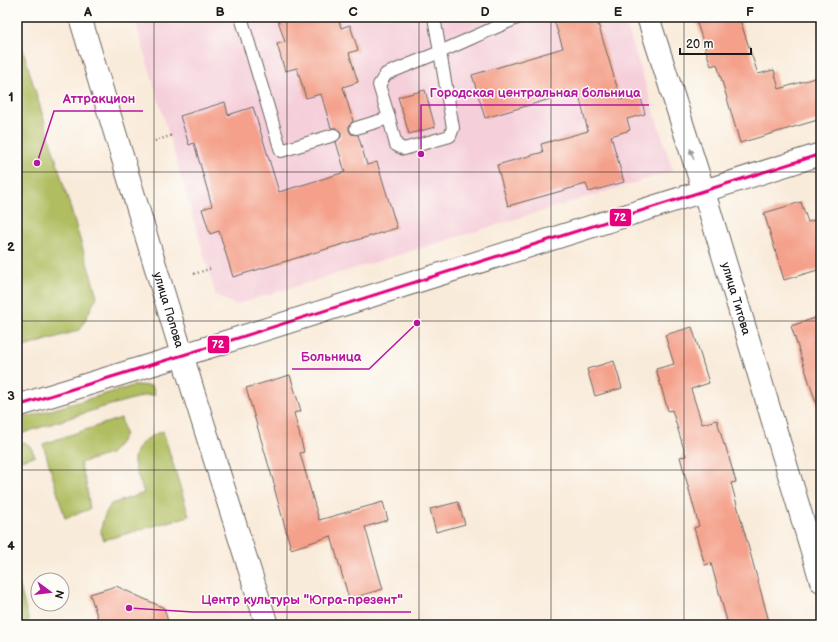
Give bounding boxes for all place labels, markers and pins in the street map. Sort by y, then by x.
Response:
callout: Городская центральная больница [421,80,649,105]
callout: Аттракцион [54,86,143,111]
callout: Больница [292,344,369,369]
callout: Центр культуры "Югра-презент" [193,587,411,612]

